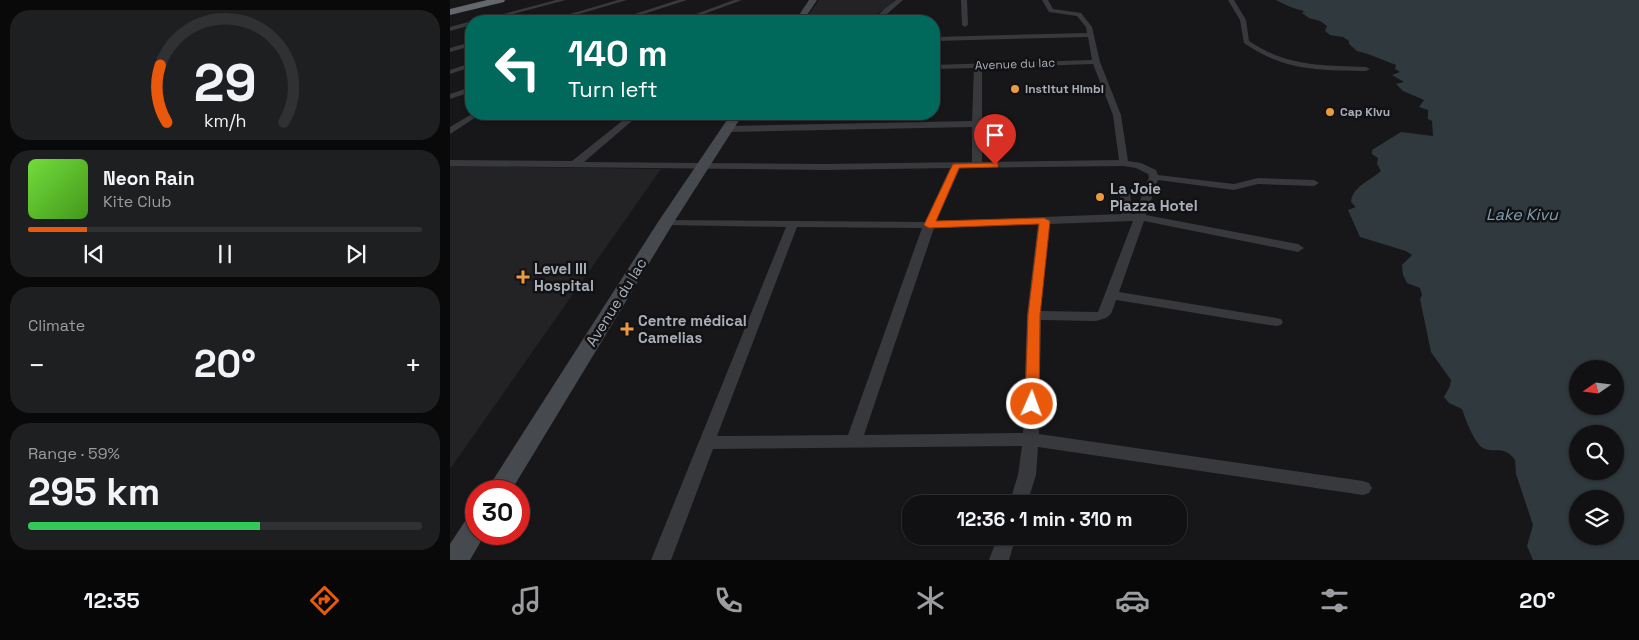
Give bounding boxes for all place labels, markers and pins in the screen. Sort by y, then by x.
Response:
place label: Institut Himbi [1025,81,1104,97]
marker: Institut Himbi [1009,83,1021,95]
place label: Cap Kivu [1340,104,1390,120]
marker: Cap Kivu [1324,106,1336,118]
pin [974,114,1016,165]
place label: La Joie Plazza Hotel [1110,179,1198,215]
marker: La Joie Plazza Hotel [1094,191,1106,203]
place label: Level III Hospital [534,259,594,295]
marker: Level III Hospital [516,270,530,284]
place label: Centre médical Camelias [638,311,747,347]
marker: Centre médical Camelias [620,322,634,336]

